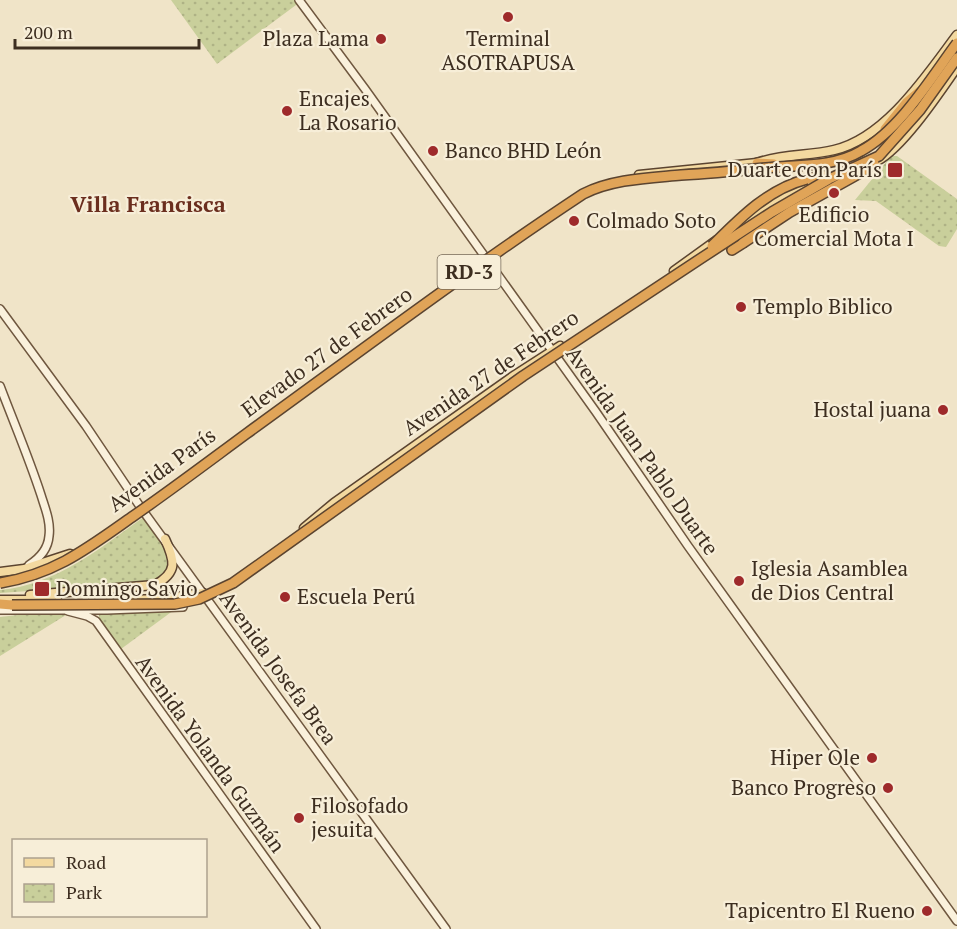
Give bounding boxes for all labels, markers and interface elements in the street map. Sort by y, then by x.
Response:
marker: Terminal ASOTRAPUSA [501,10,515,24]
scale bar [15,12,200,50]
text: 200 m [24,20,73,44]
place label: Plaza Lama [263,24,369,52]
place label: Terminal ASOTRAPUSA [441,24,575,76]
marker: Plaza Lama [374,32,388,46]
place label: Encajes La Rosario [299,84,397,136]
marker: Encajes La Rosario [280,104,294,118]
place label: Banco BHD León [445,136,602,164]
marker: Banco BHD León [426,144,440,158]
place label: Duarte con París [728,155,882,183]
marker: Duarte con París [886,161,904,179]
marker: Edificio Comercial Mota I [827,186,841,200]
district label: Villa Francisca [70,189,226,218]
place label: Edificio Comercial Mota I [754,200,914,252]
place label: Colmado Soto [586,206,716,234]
marker: Colmado Soto [567,214,581,228]
road number: RD-3 [438,255,500,289]
street label: Elevado 27 de Febrero [235,280,418,423]
place label: Templo Biblico [753,292,893,320]
marker: Templo Biblico [734,300,748,314]
street label: Avenida 27 de Febrero [397,303,584,441]
street label: Avenida Juan Pablo Duarte [560,341,726,560]
place label: Hostal juana [813,395,931,423]
marker: Hostal juana [936,403,950,417]
street label: Avenida París [102,421,221,518]
place label: Iglesia Asamblea de Dios Central [751,554,909,606]
place label: Domingo Savio [56,574,198,602]
marker: Iglesia Asamblea de Dios Central [732,574,746,588]
marker: Domingo Savio [33,580,51,598]
place label: Escuela Perú [297,582,415,610]
street label: Avenida Josefa Brea [214,585,344,750]
marker: Escuela Perú [278,590,292,604]
street label: Avenida Yolanda Guzmán [130,649,292,858]
place label: Hiper Ole [770,743,860,771]
marker: Hiper Ole [865,751,879,765]
place label: Banco Progreso [731,773,876,801]
marker: Banco Progreso [881,781,895,795]
place label: Filosofado jesuita [311,791,408,843]
marker: Filosofado jesuita [292,811,306,825]
legend [12,839,207,917]
text: Road [66,850,106,874]
text: Park [66,880,103,904]
place label: Tapicentro El Rueno [725,896,915,924]
marker: Tapicentro El Rueno [920,904,934,918]

